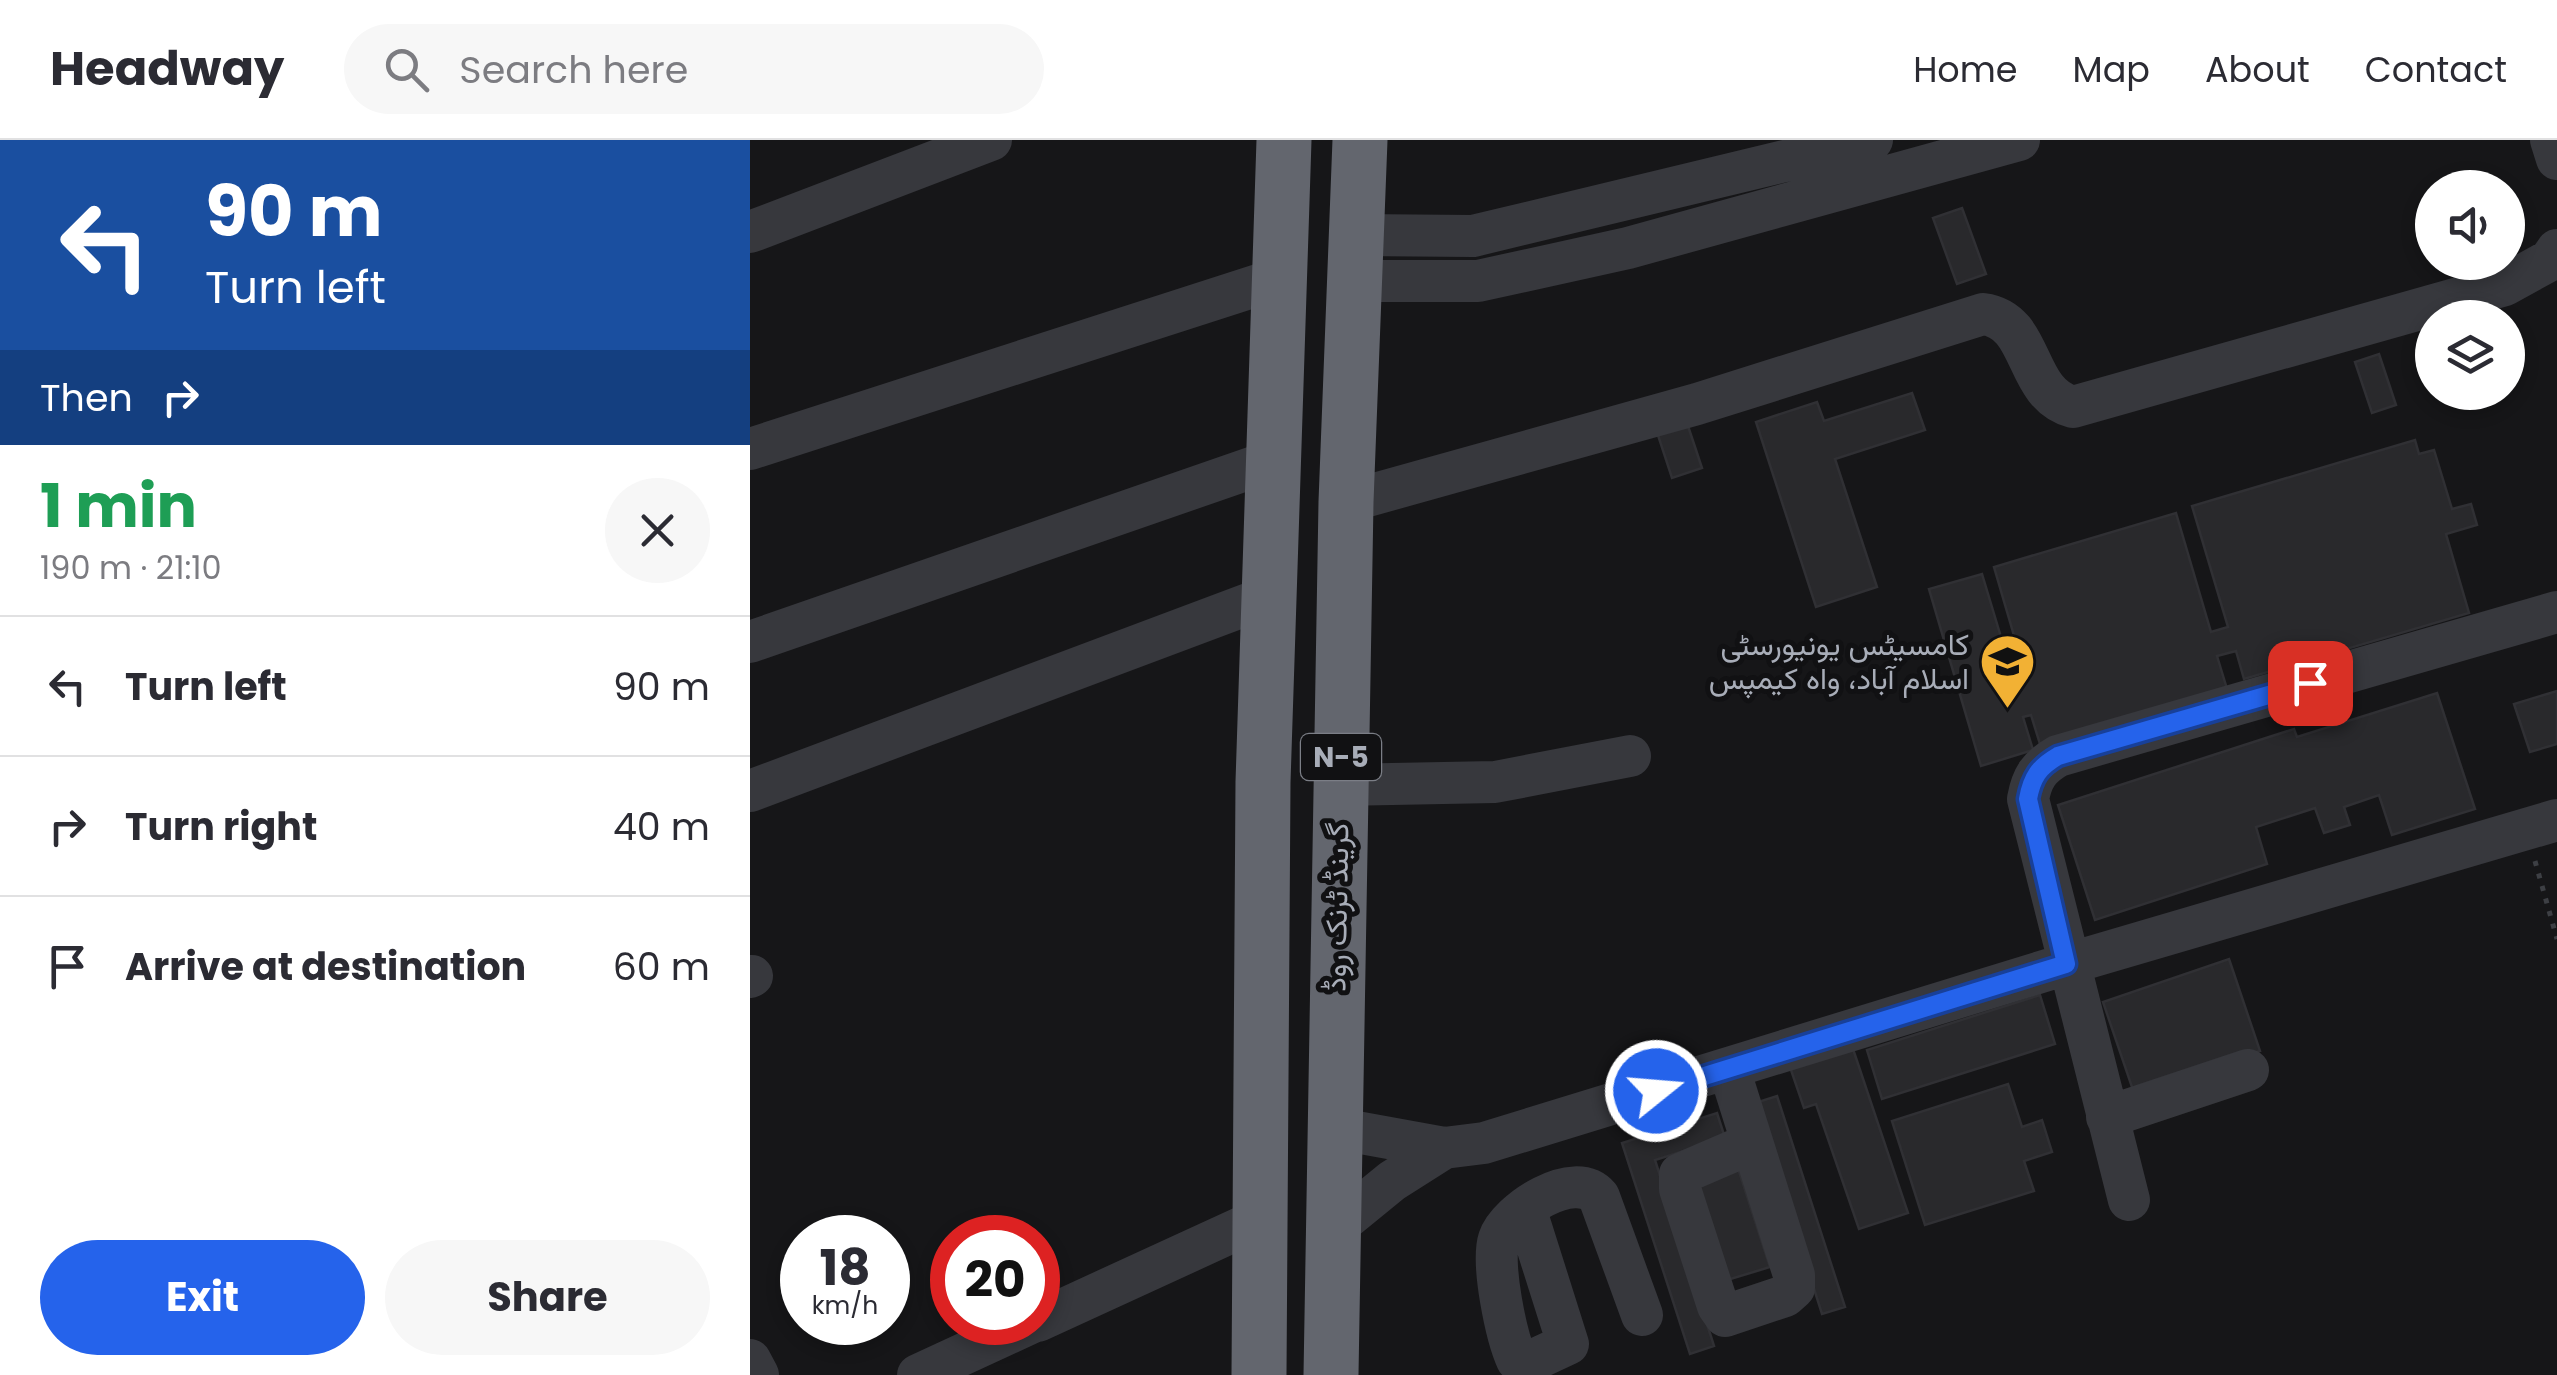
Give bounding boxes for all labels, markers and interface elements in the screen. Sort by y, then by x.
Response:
search box [344,24,1044,114]
text: Headway [50,35,284,102]
icon: search [379,42,434,97]
text: Search here [459,43,688,96]
text: Home [1913,45,2018,94]
text: Map [2073,45,2150,94]
text: About [2205,45,2310,94]
text: Contact [2365,45,2507,94]
text: 90 m [205,162,383,261]
map controls [2415,170,2525,410]
button: sound [2415,170,2525,280]
icon: left [40,180,170,310]
text: Turn left [205,256,386,319]
button: layers [2415,300,2525,410]
icon: right [153,370,208,425]
text: Then [40,371,133,424]
text: 1 min [40,464,197,548]
button: close [605,478,710,583]
text: 190 m · 21:10 [40,545,222,590]
place label: کامسیٹس یونیورسٹی اسلام آباد، واہ کیمپس [1709,623,1969,700]
school or university icon: کامسیٹس یونیورسٹی اسلام آباد، واہ کیمپس [1978,632,2038,711]
pin [2268,641,2353,726]
icon: arrive [2283,656,2338,711]
icon: left [40,659,95,714]
text: Turn left [125,660,287,713]
text: 90 m [613,660,710,713]
road number: N-5 [1301,734,1381,780]
icon: right [40,799,95,854]
text: Turn right [125,800,317,853]
text: 40 m [613,800,710,853]
street label: گرینڈ ٹرنک روڈ [1314,822,1359,992]
icon: arrive [40,939,95,994]
text: Arrive at destination [125,940,526,993]
text: 60 m [613,940,710,993]
position arrow [1604,1039,1708,1143]
speed limit sign: 20 [930,1215,1060,1345]
text: 18 [819,1232,871,1303]
button: Exit [40,1240,365,1355]
button: Share [385,1240,710,1355]
text: km/h [812,1288,878,1323]

